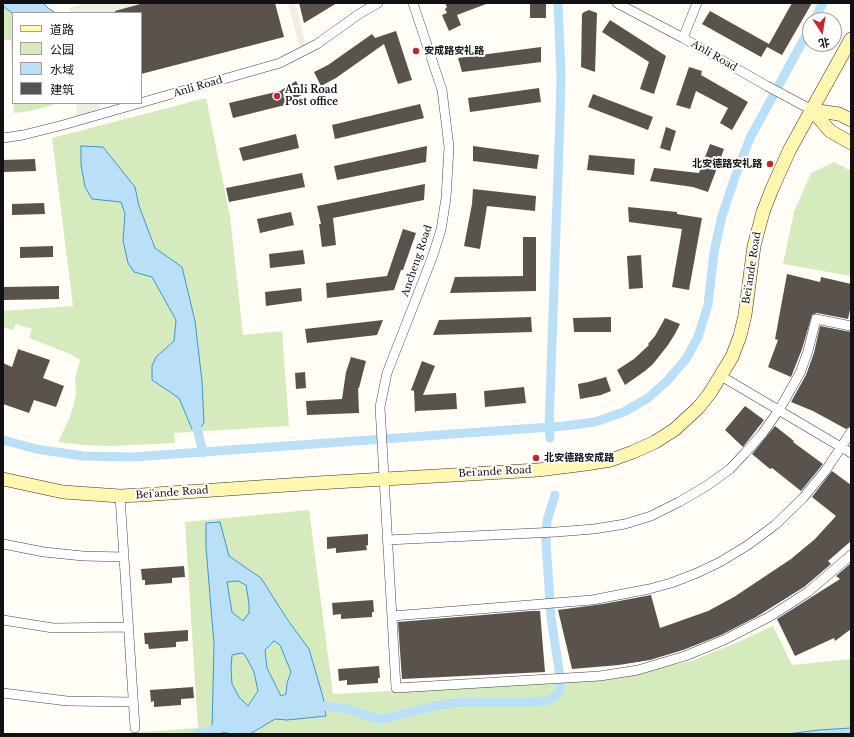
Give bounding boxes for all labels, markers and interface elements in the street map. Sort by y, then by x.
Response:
legend [12,12,142,104]
north arrow [802,12,842,52]
text: 道路 [50,22,74,37]
text: 北 [817,35,831,51]
street label: Anli Road [689,38,739,74]
text: 公园 [50,42,74,57]
place label: 安成路安礼路 [424,45,484,57]
marker: 安成路安礼路 [411,46,421,56]
text: 水域 [50,62,74,77]
street label: Anli Road [172,74,224,100]
text: 建筑 [50,82,74,97]
place label: Anli Road Post office [285,84,338,108]
marker: Anli Road Post office [272,91,282,101]
place label: 北安德路安礼路 [692,158,762,170]
marker: 北安德路安礼路 [765,159,775,169]
street label: Ancheng Road [399,224,435,298]
street label: Bei'ande Road [740,231,764,305]
place label: 北安德路安成路 [544,452,614,464]
marker: 北安德路安成路 [531,453,541,463]
street label: Bei'ande Road [458,464,532,480]
street label: Bei'ande Road [135,484,209,502]

